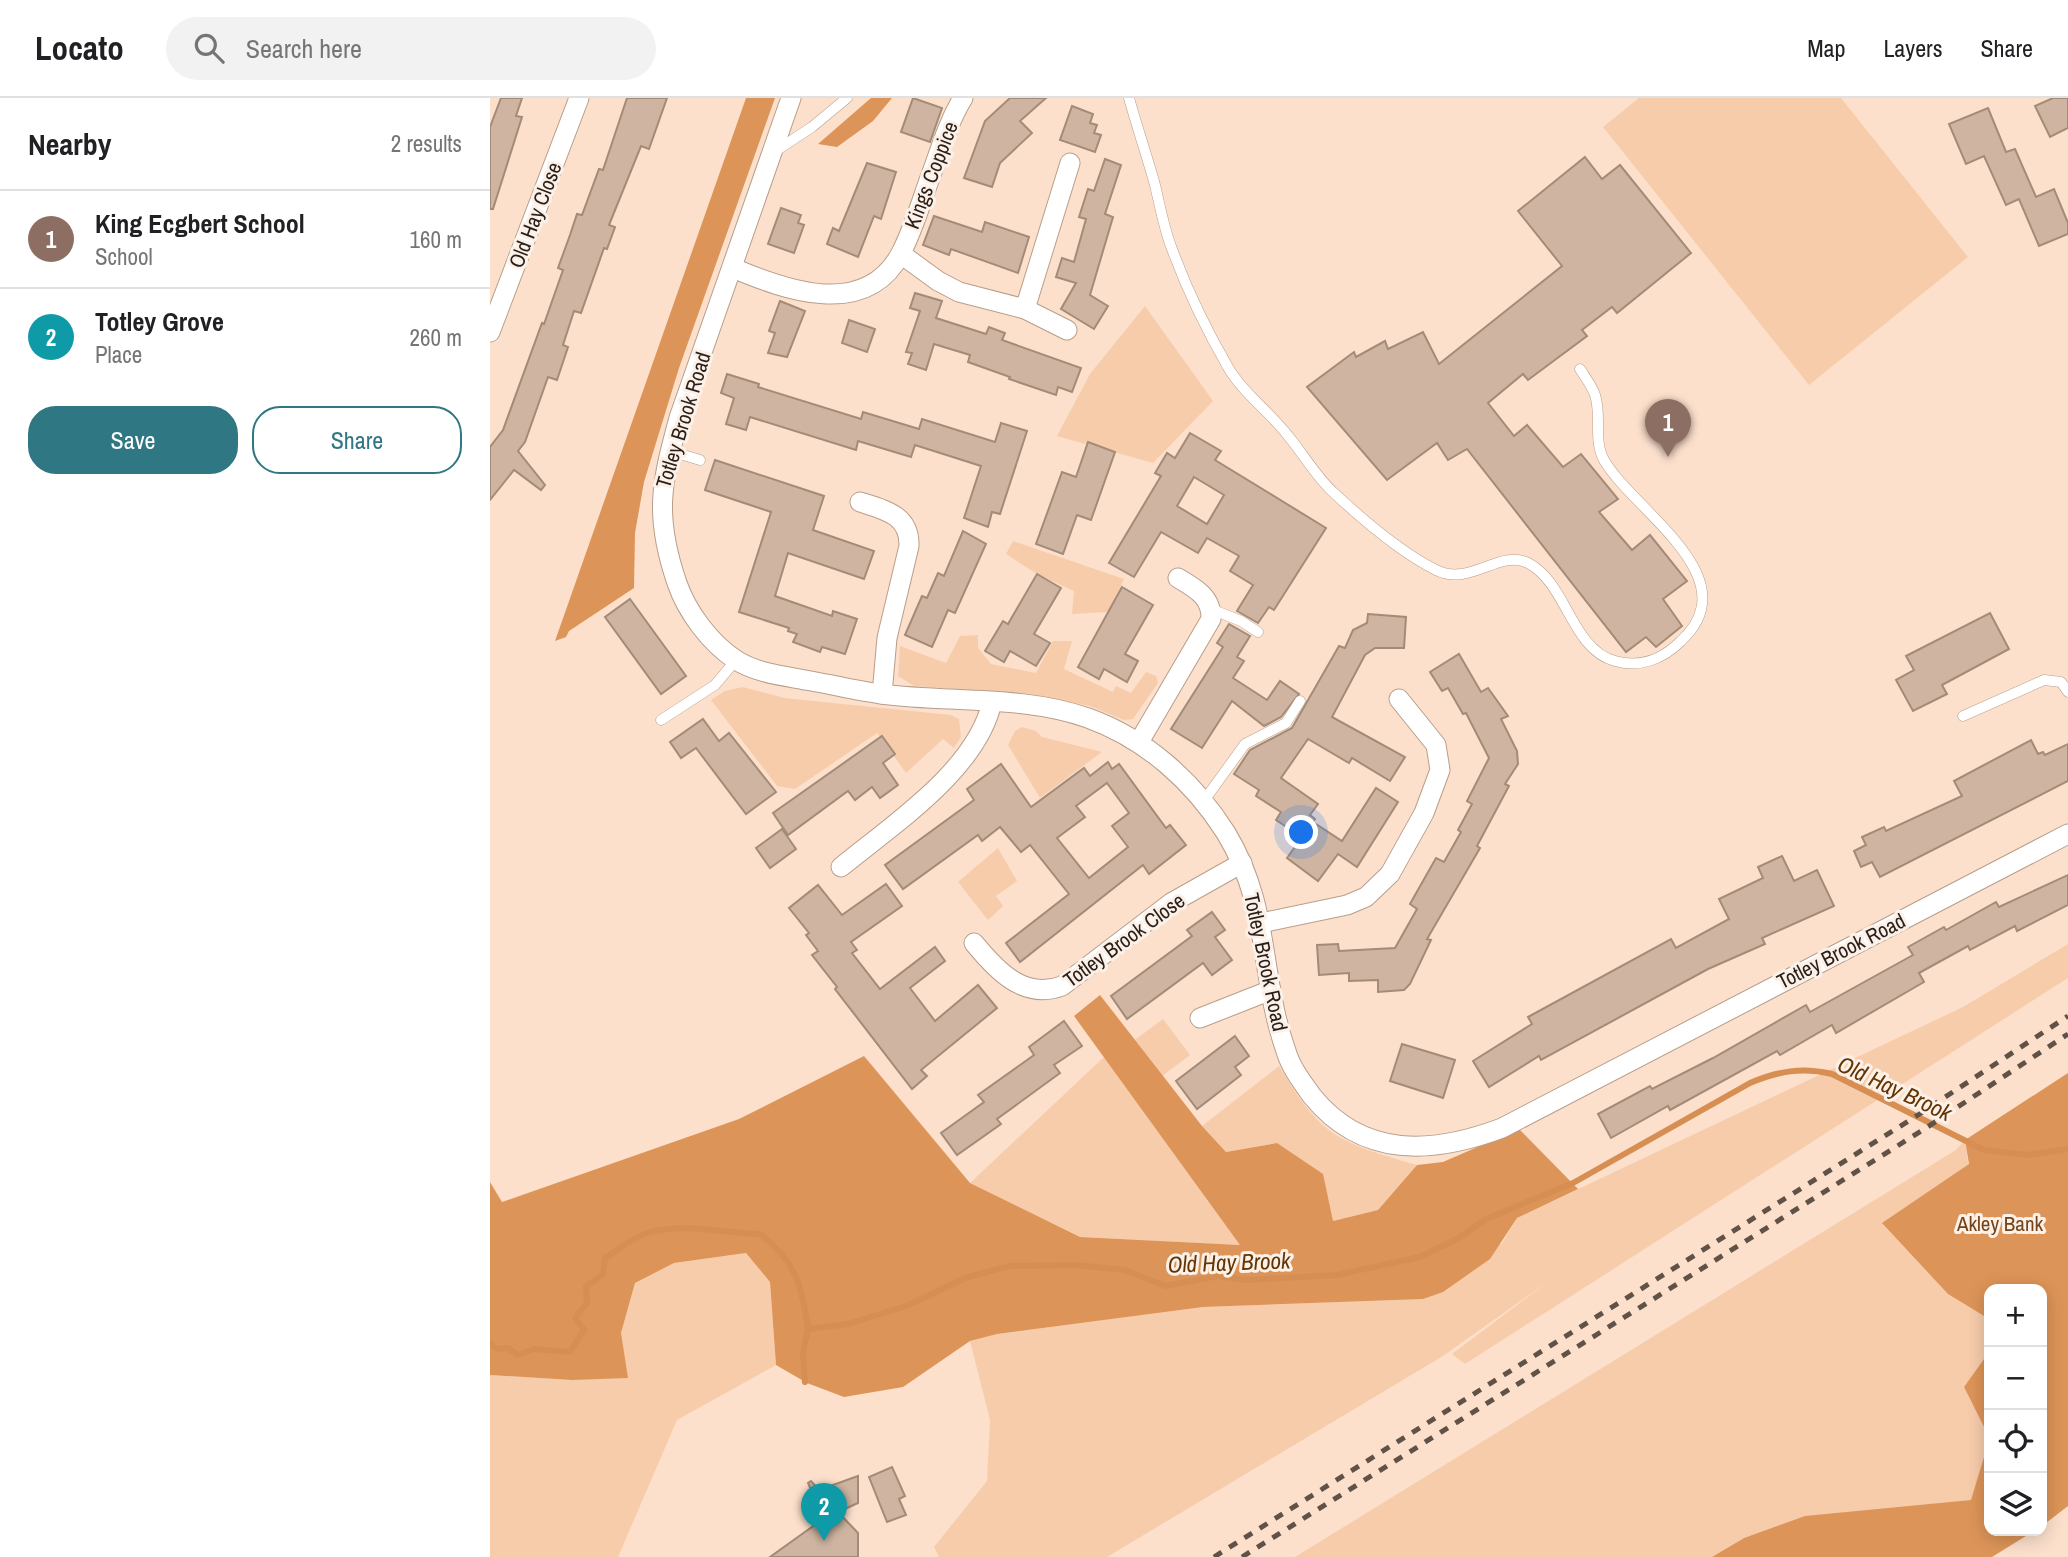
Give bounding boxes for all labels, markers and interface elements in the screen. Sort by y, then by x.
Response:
search box [166,17,656,80]
text: Locato [35,26,124,70]
icon: search [190,29,228,67]
text: Search here [246,31,362,66]
text: Map [1807,32,1845,64]
text: Layers [1883,32,1942,64]
text: Share [1980,32,2033,64]
street label: Kings Coppice [897,117,965,233]
text: Nearby [28,124,111,164]
text: 2 results [391,128,462,159]
street label: Old Hay Close [502,158,568,272]
text: King Ecgbert School [95,206,305,241]
text: 1 [46,224,56,255]
text: 160 m [410,224,462,255]
text: School [95,241,153,272]
text: Totley Grove [95,304,224,339]
text: 2 [46,322,56,353]
text: 260 m [410,322,462,353]
text: Place [95,339,142,370]
street label: Totley Brook Road [649,348,717,492]
pin: 1 [1645,399,1691,457]
button: Save [28,406,238,474]
button: Share [252,406,462,474]
your location [1284,815,1318,849]
street label: Totley Brook Close [1057,886,1191,994]
street label: Totley Brook Road [1237,890,1295,1034]
street label: Totley Brook Road [1772,906,1910,996]
water label: Old Hay Brook [1833,1048,1959,1129]
park label: Akley Bank [1956,1209,2043,1238]
water label: Old Hay Brook [1167,1244,1292,1280]
map controls [1984,1284,2047,1536]
button: + [1984,1284,2047,1347]
button: − [1984,1347,2047,1410]
button: locate [1984,1410,2047,1473]
button: layers [1984,1473,2047,1536]
pin: 2 [801,1483,847,1541]

